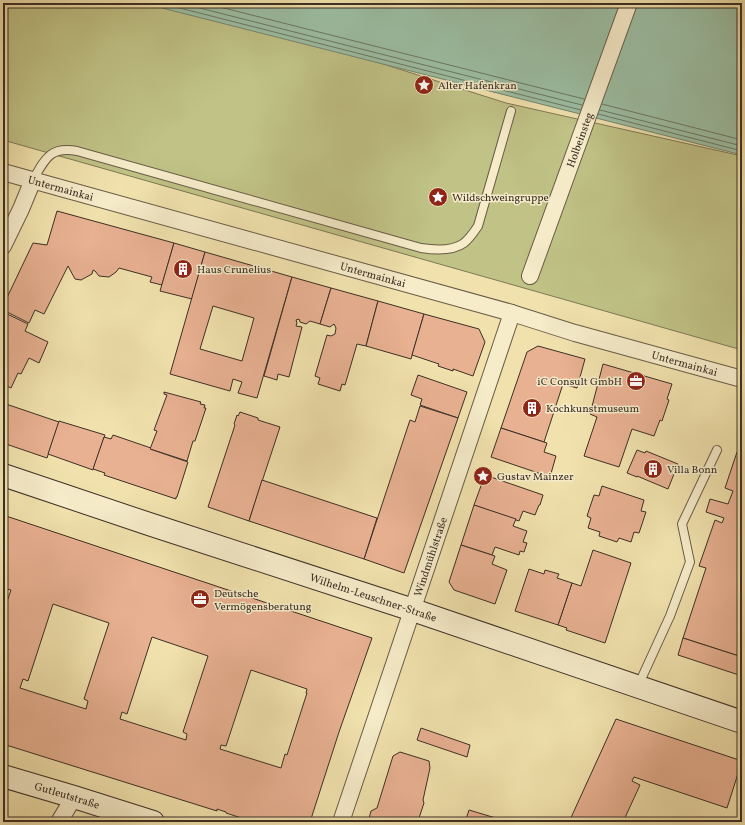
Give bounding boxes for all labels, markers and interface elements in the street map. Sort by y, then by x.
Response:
place icon: Alter Hafenkran [413,74,435,96]
place label: Alter Hafenkran [438,79,517,94]
street label: Holbeinsteg [564,110,598,170]
street label: Untermainkai [26,173,95,206]
place icon: Wildschweingruppe [427,186,449,208]
place label: Wildschweingruppe [452,191,549,206]
building icon: Haus Crunelius [172,258,194,280]
street label: Untermainkai [338,260,407,292]
place label: Haus Crunelius [197,263,271,278]
street label: Untermainkai [650,348,719,381]
office icon: iC Consult GmbH [625,370,647,392]
place label: iC Consult GmbH [537,375,622,390]
building icon: Kochkunstmuseum [521,397,543,419]
place label: Kochkunstmuseum [546,402,639,417]
building icon: Villa Bonn [642,458,664,480]
place label: Villa Bonn [667,463,718,478]
place icon: Gustav Mainzer [472,465,494,487]
place label: Gustav Mainzer [497,470,574,485]
street label: Windmühlstraße [411,515,452,599]
street label: Wilhelm-Leuschner-Straße [307,571,438,626]
place label: Deutsche Vermögensberatung [214,587,312,615]
office icon: Deutsche Vermögensberatung [189,588,211,610]
street label: Gutleutstraße [32,780,101,814]

